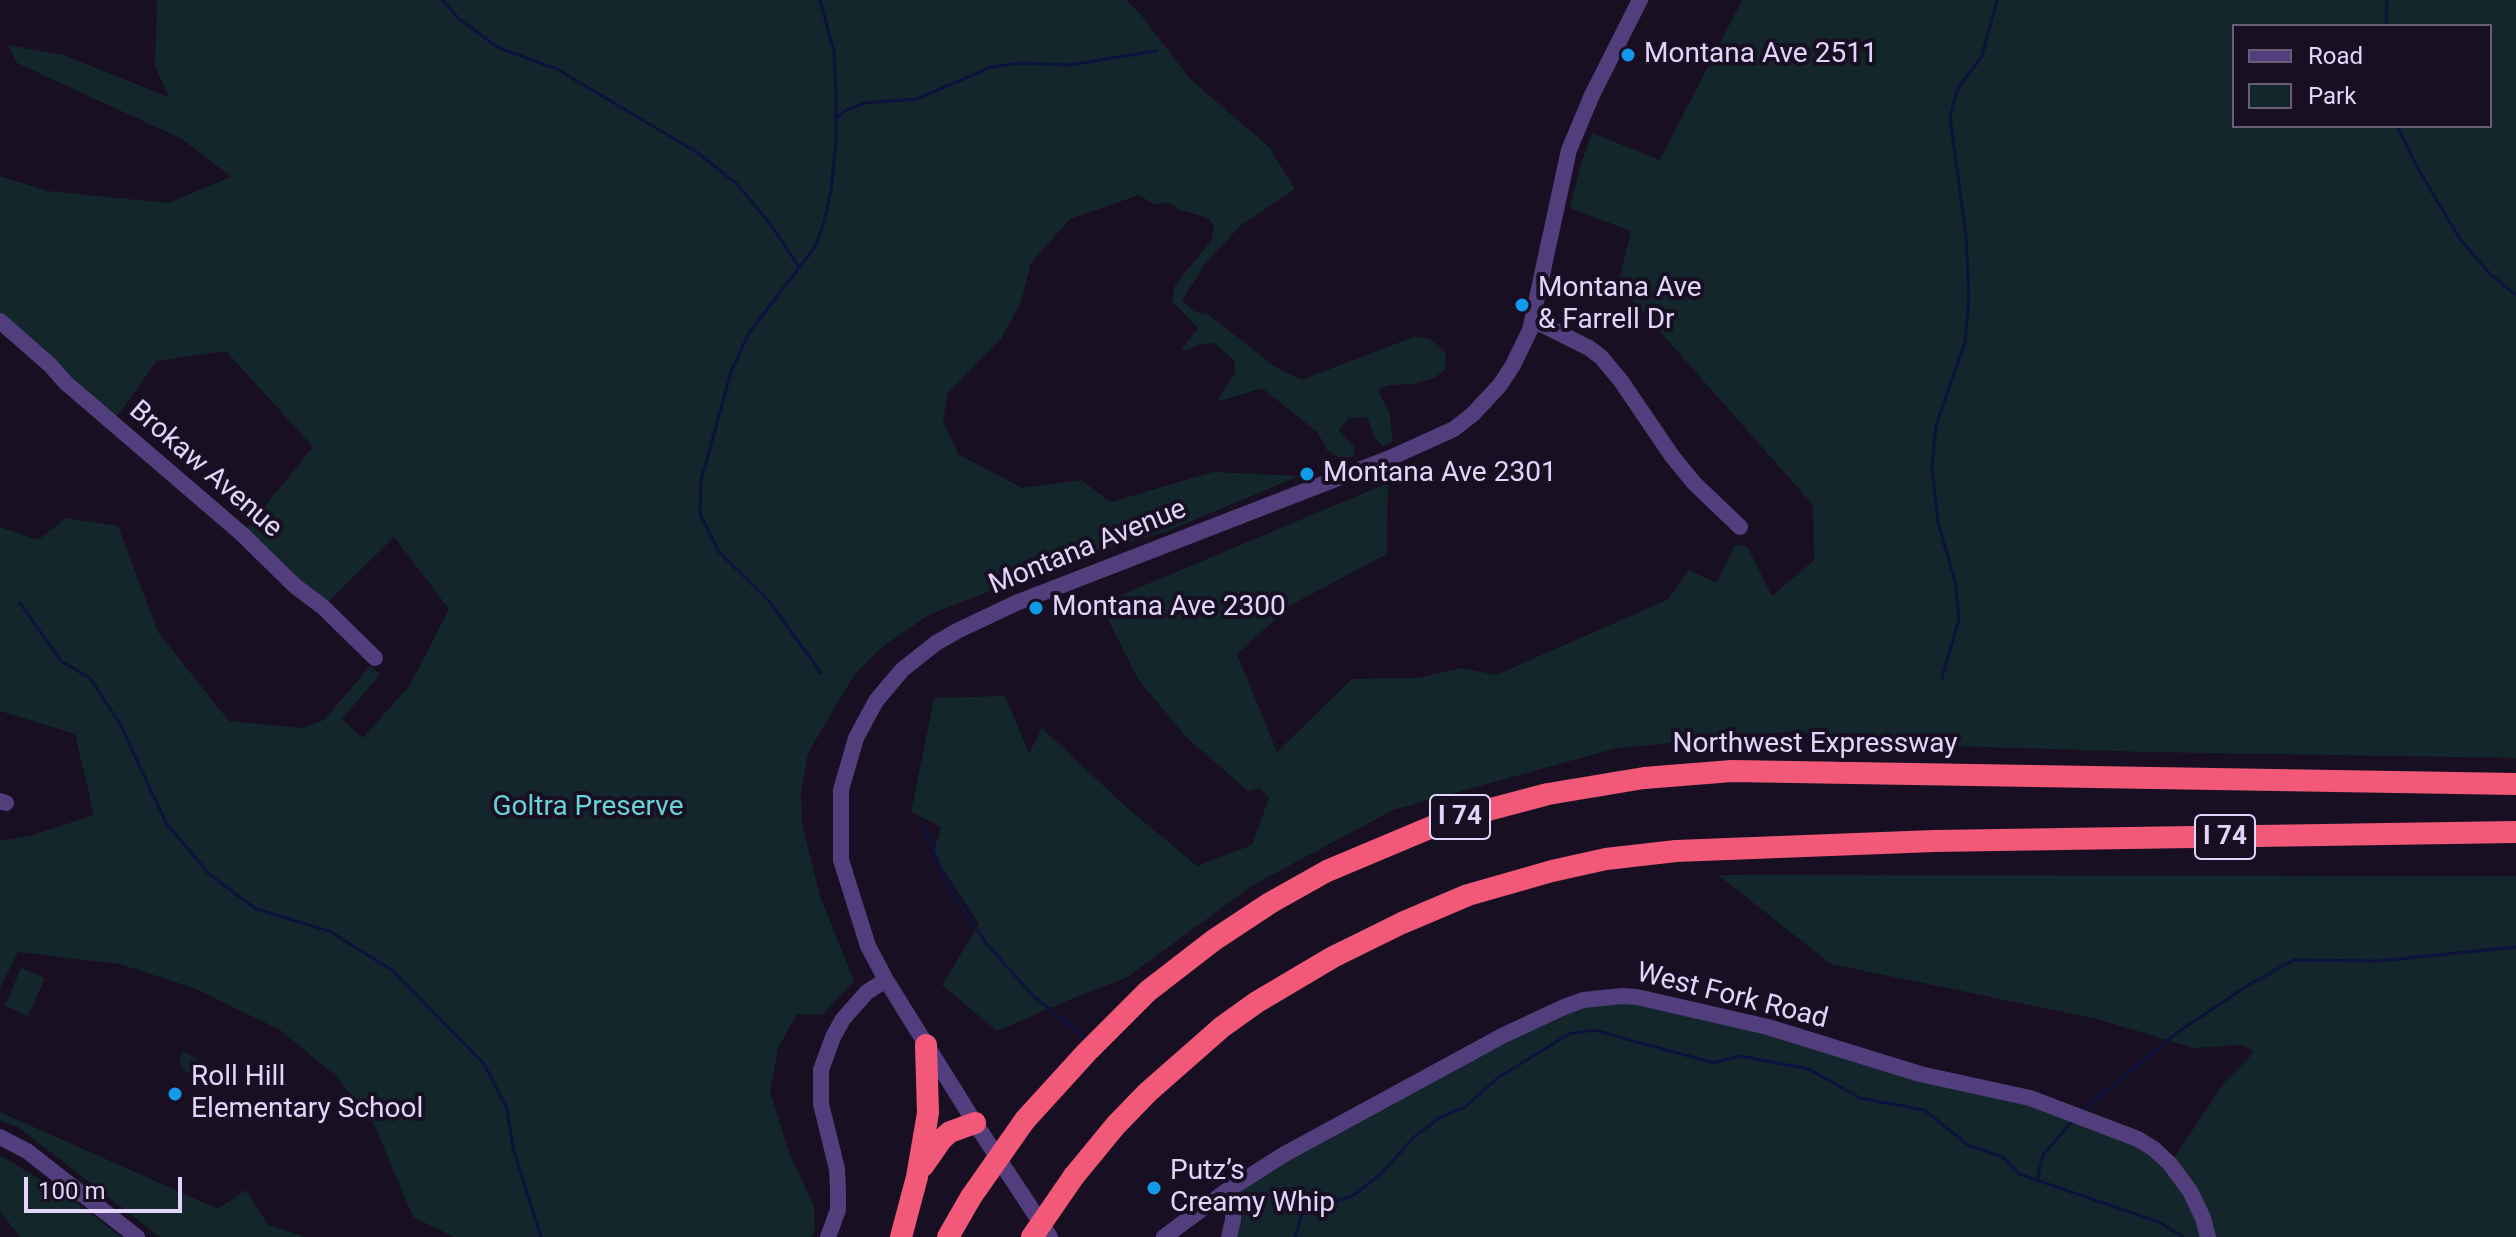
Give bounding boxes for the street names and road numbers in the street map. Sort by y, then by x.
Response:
street label: Brokaw Avenue [122,394,288,546]
street label: Montana Avenue [985,493,1191,603]
street label: Northwest Expressway [1673,728,1957,762]
road number: I 74 [1430,795,1490,839]
road number: I 74 [2195,815,2255,859]
street label: West Fork Road [1633,957,1831,1037]

